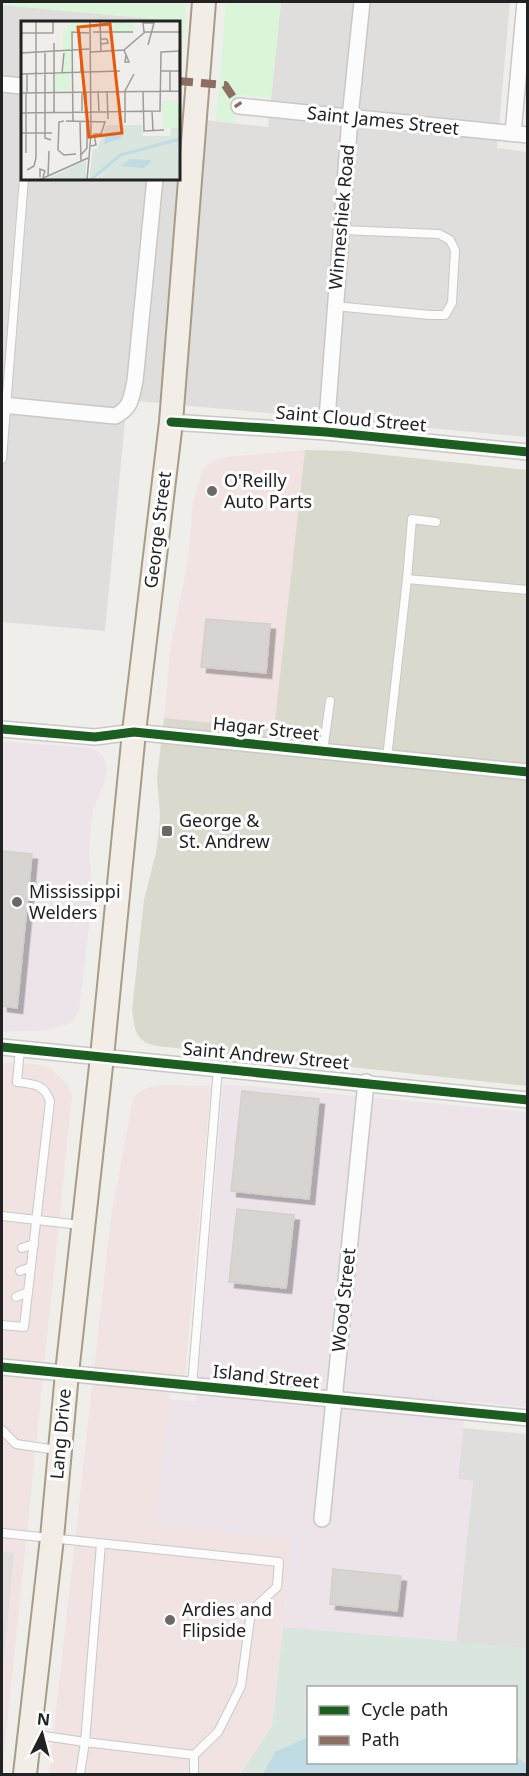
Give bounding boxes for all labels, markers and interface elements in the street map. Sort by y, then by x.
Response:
inset map [21,21,180,180]
street label: Saint James Street [306,100,461,140]
street label: Winneshiek Road [323,143,359,291]
street label: Saint Cloud Street [275,399,428,437]
place label: O'Reilly Auto Parts [224,468,312,513]
street label: George Street [138,470,176,590]
marker: O'Reilly Auto Parts [205,484,219,498]
street label: Hagar Street [212,710,321,746]
place label: George & St. Andrew [179,808,270,853]
marker: George & St. Andrew [160,824,174,838]
place label: Mississippi Welders [29,879,121,924]
marker: Mississippi Welders [10,895,24,909]
street label: Saint Andrew Street [182,1036,351,1074]
street label: Wood Street [326,1246,360,1353]
street label: Island Street [212,1358,321,1394]
street label: Lang Drive [44,1388,76,1480]
place label: Ardies and Flipside [182,1597,272,1642]
marker: Ardies and Flipside [163,1613,177,1627]
legend [307,1686,517,1764]
text: Cycle path [361,1697,448,1721]
north arrow [12,1704,72,1764]
text: N [36,1707,51,1731]
text: Path [361,1727,400,1751]

